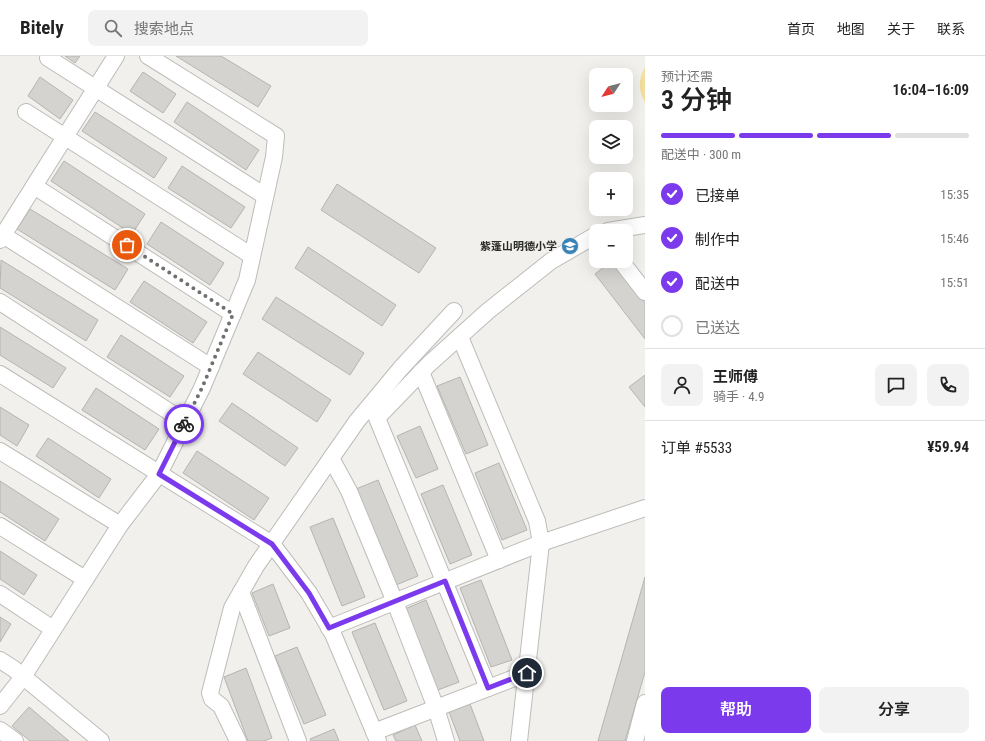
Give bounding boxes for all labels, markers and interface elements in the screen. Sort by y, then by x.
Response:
search box [88,10,368,46]
text: Bitely [20,16,64,39]
icon: search [102,17,124,39]
text: 搜索地点 [134,20,194,38]
text: 首页 [787,21,815,37]
text: 地图 [837,21,865,37]
text: 关于 [887,21,915,37]
text: 联系 [937,21,965,37]
north arrow [589,68,633,112]
map controls [589,68,633,268]
text: 预计还需 [661,69,713,84]
text: 16:04–16:09 [892,81,969,99]
text: 3 分钟 [661,85,732,115]
button: layers [589,120,633,164]
text: 配送中 · 300 m [661,147,741,162]
button: + [589,172,633,216]
icon: check [661,183,683,205]
text: 已接单 [695,187,740,205]
text: 15:35 [940,187,969,202]
button: − [589,224,633,268]
icon: check [661,227,683,249]
pin [110,228,144,262]
text: 制作中 [695,231,740,249]
text: 15:46 [940,231,969,246]
icon: bag [116,234,138,256]
school or university icon: 紫蓬山明德小学 [560,236,580,256]
place label: 紫蓬山明德小学 [480,240,557,253]
icon: check [661,271,683,293]
text: 配送中 [695,275,740,293]
text: 15:51 [940,275,969,290]
text: 已送达 [695,319,740,337]
button: person [661,364,703,406]
button: chat [875,364,917,406]
button: phone [927,364,969,406]
text: 王师傅 [713,368,758,386]
text: 骑手 · 4.9 [713,389,764,404]
courier [164,404,204,444]
icon: bike [173,413,195,435]
text: ¥59.94 [927,438,969,456]
text: 订单 #5533 [661,439,732,457]
pin [510,656,544,690]
icon: home [516,662,538,684]
button: 帮助 [661,687,811,733]
button: 分享 [819,687,969,733]

